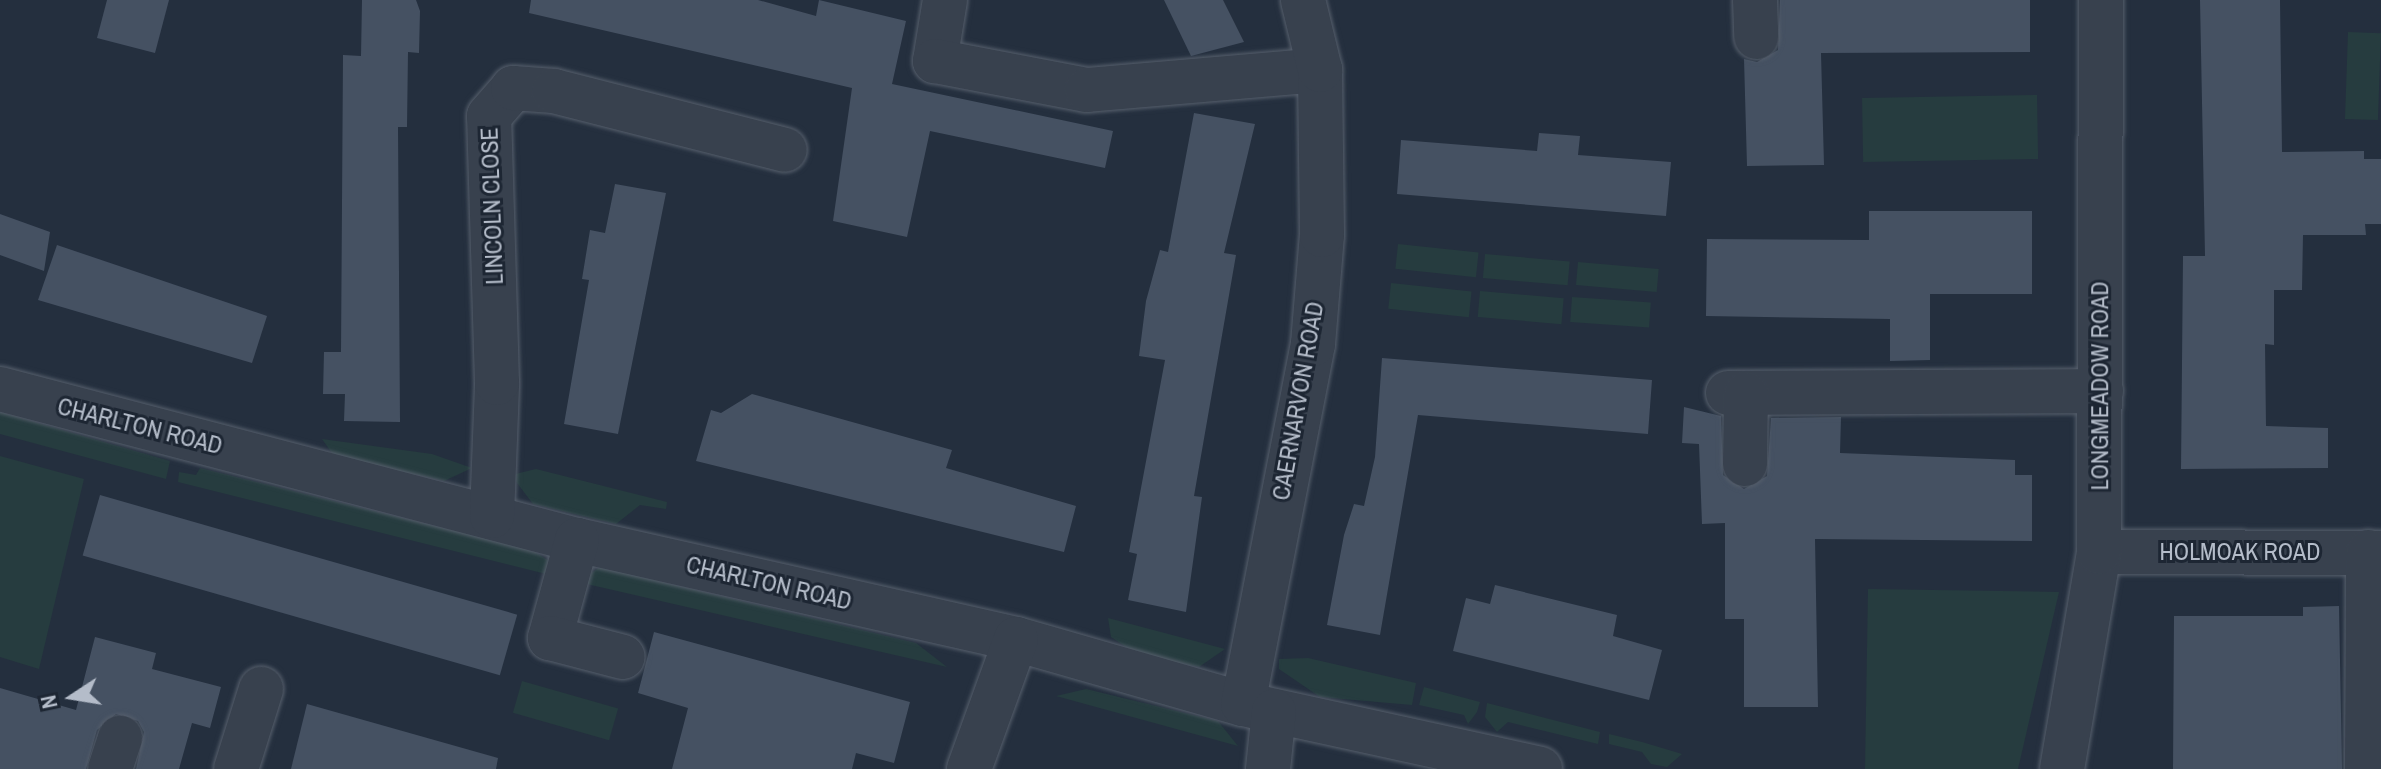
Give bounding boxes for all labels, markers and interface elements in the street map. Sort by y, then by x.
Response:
street label: LINCOLN CLOSE [475,127,509,285]
street label: LONGMEADOW ROAD [2086,282,2114,490]
street label: CAERNARVON ROAD [1266,300,1330,502]
street label: CHARLTON ROAD [55,392,225,460]
street label: HOLMOAK ROAD [2160,538,2320,566]
street label: CHARLTON ROAD [684,550,854,616]
north arrow [32,657,112,737]
text: N [32,692,65,711]

